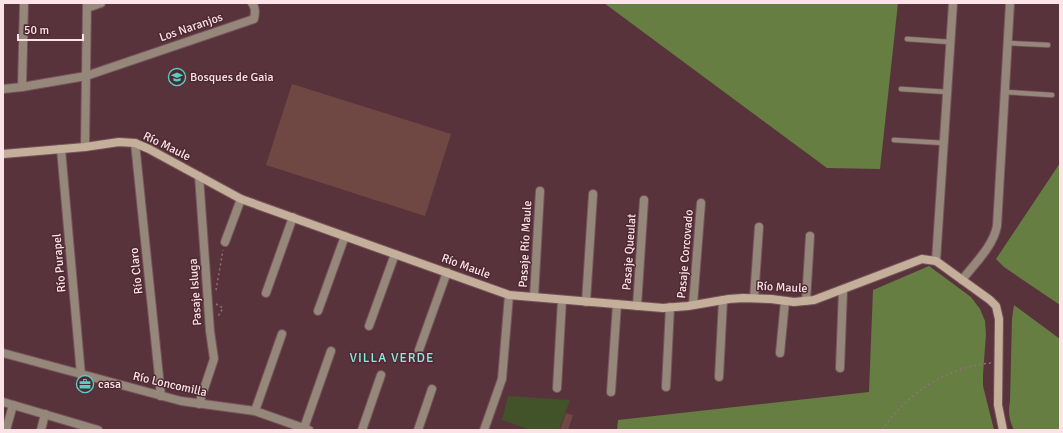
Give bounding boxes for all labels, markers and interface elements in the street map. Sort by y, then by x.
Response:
street label: Los Naranjos [157,10,225,45]
scale bar [18,16,83,42]
text: 50 m [24,23,49,38]
school or university icon: Bosques de Gaia [167,67,187,87]
place label: Bosques de Gaia [190,70,274,85]
street label: Río Maule [141,129,193,164]
street label: Pasaje Río Maule [516,200,535,288]
street label: Pasaje Corcovado [674,209,697,299]
street label: Pasaje Queulat [619,213,640,291]
street label: Río Purapel [49,233,70,293]
street label: Río Claro [127,247,146,295]
street label: Río Maule [439,251,492,282]
street label: Pasaje Isluga [186,258,205,326]
street label: Río Maule [756,279,808,296]
district label: VILLA VERDE [350,350,434,366]
street label: Río Loncomilla [131,369,208,400]
office icon: casa [75,374,95,394]
place label: casa [98,377,121,392]

